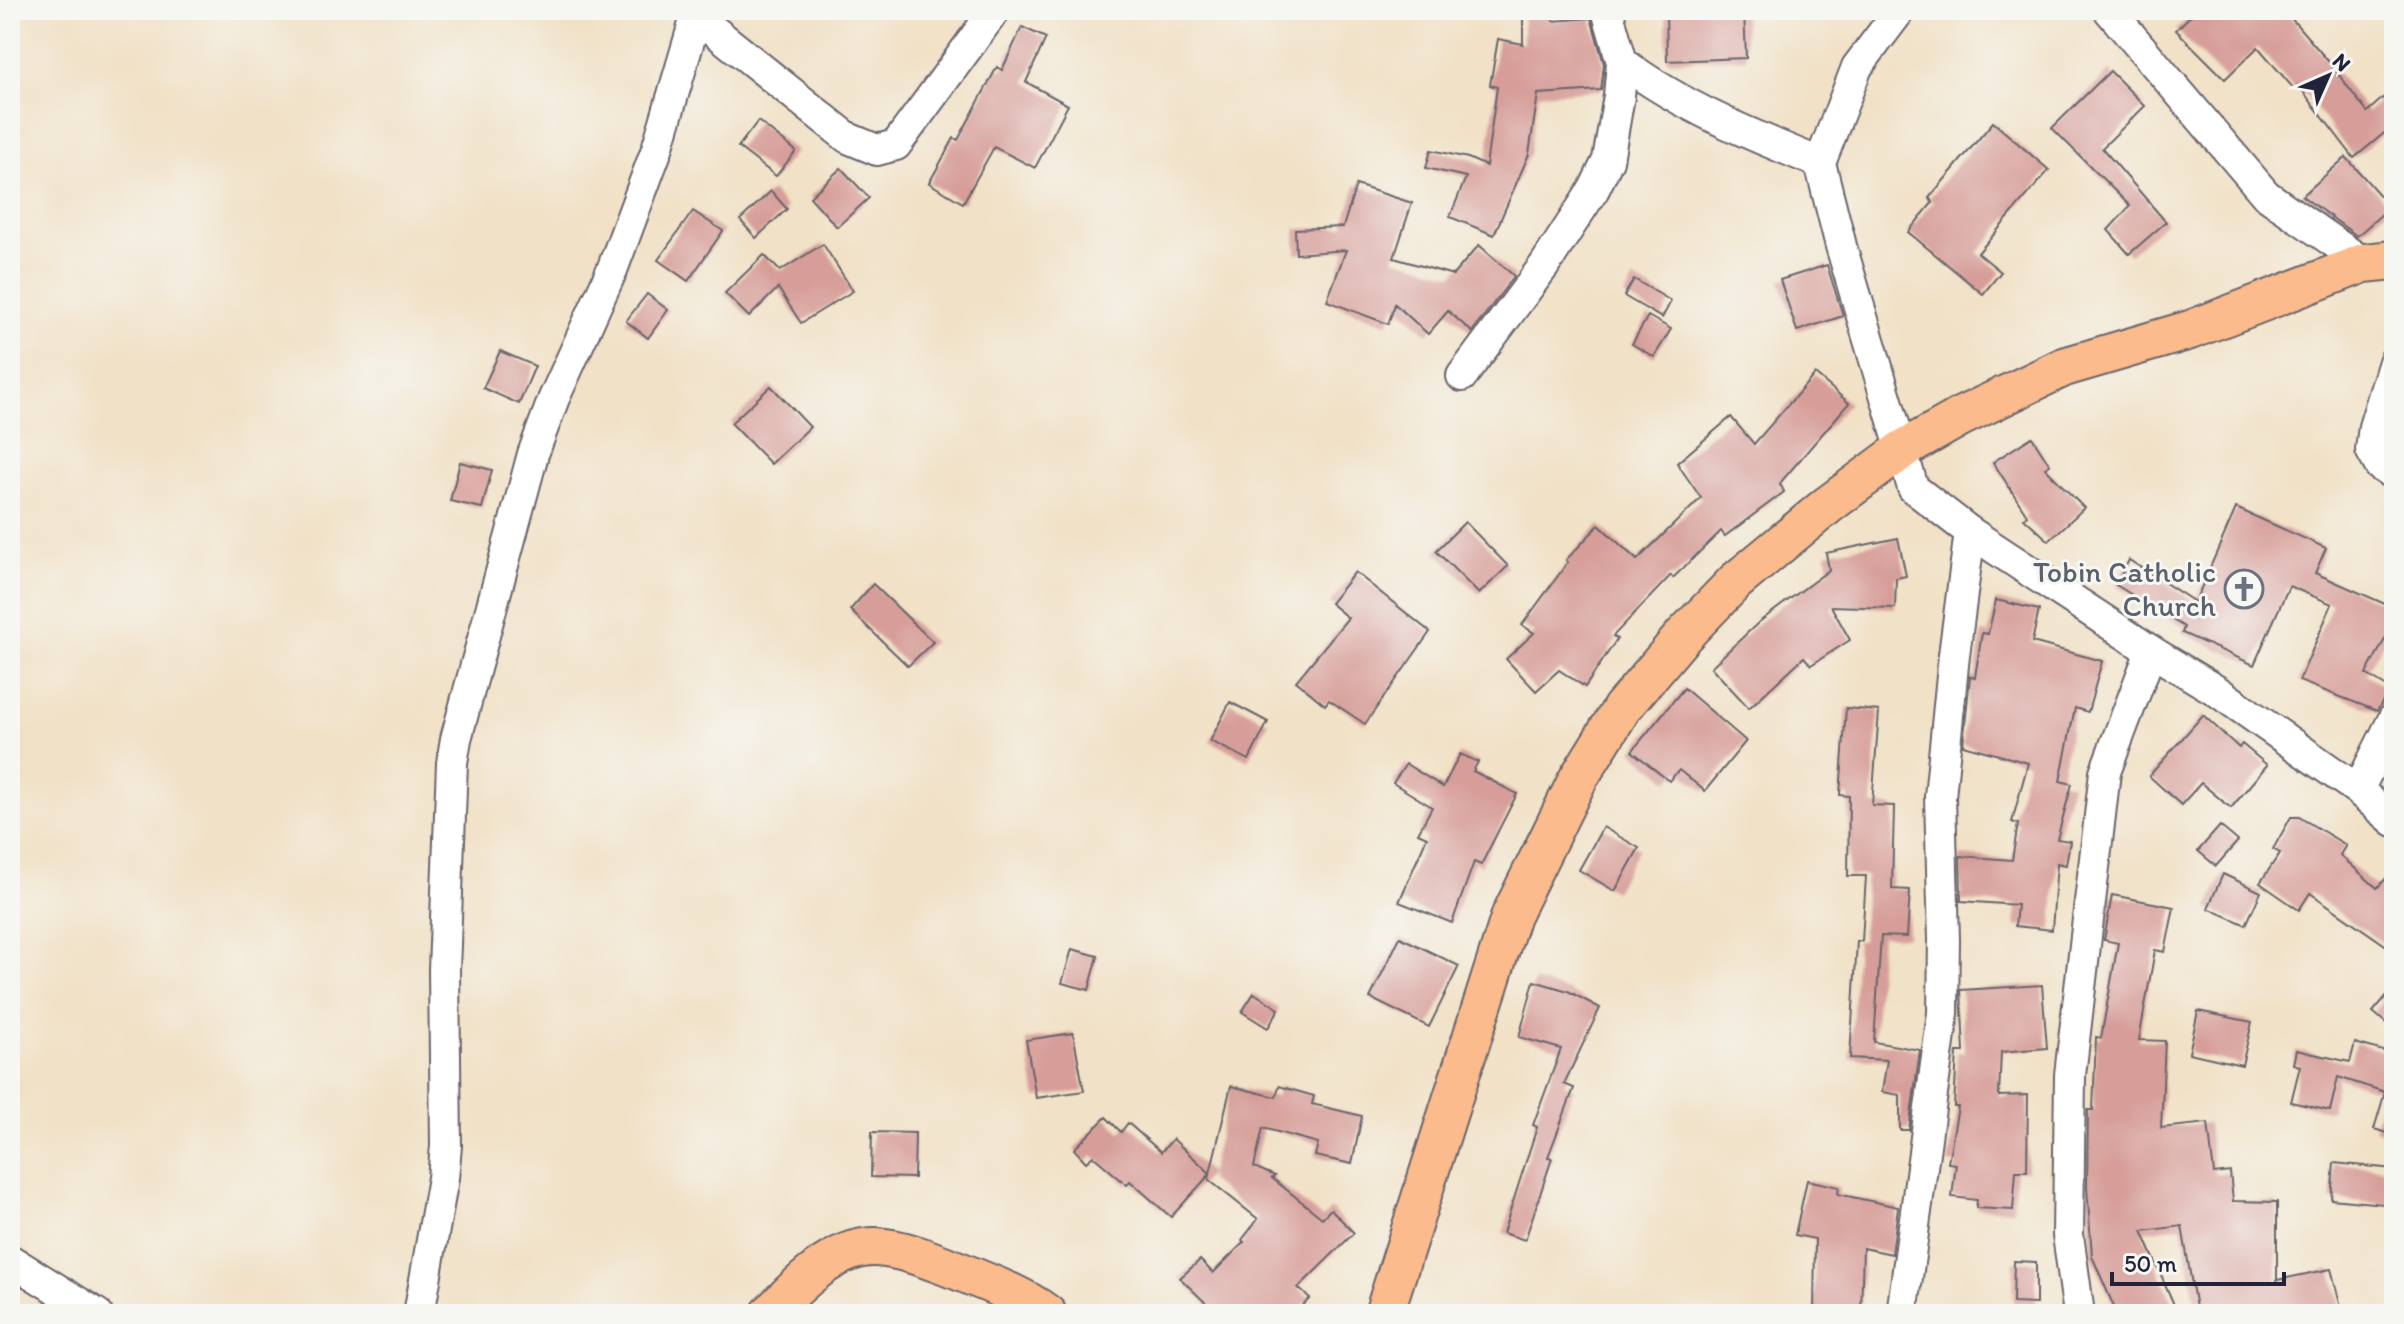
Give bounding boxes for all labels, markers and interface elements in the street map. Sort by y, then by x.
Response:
north arrow [2288,36,2368,116]
text: N [2327,47,2357,77]
place label: Tobin Catholic Church [2033,553,2216,624]
church icon: Tobin Catholic Church [2223,568,2265,610]
scale bar [2112,1236,2284,1286]
text: 50 m [2124,1249,2177,1278]

